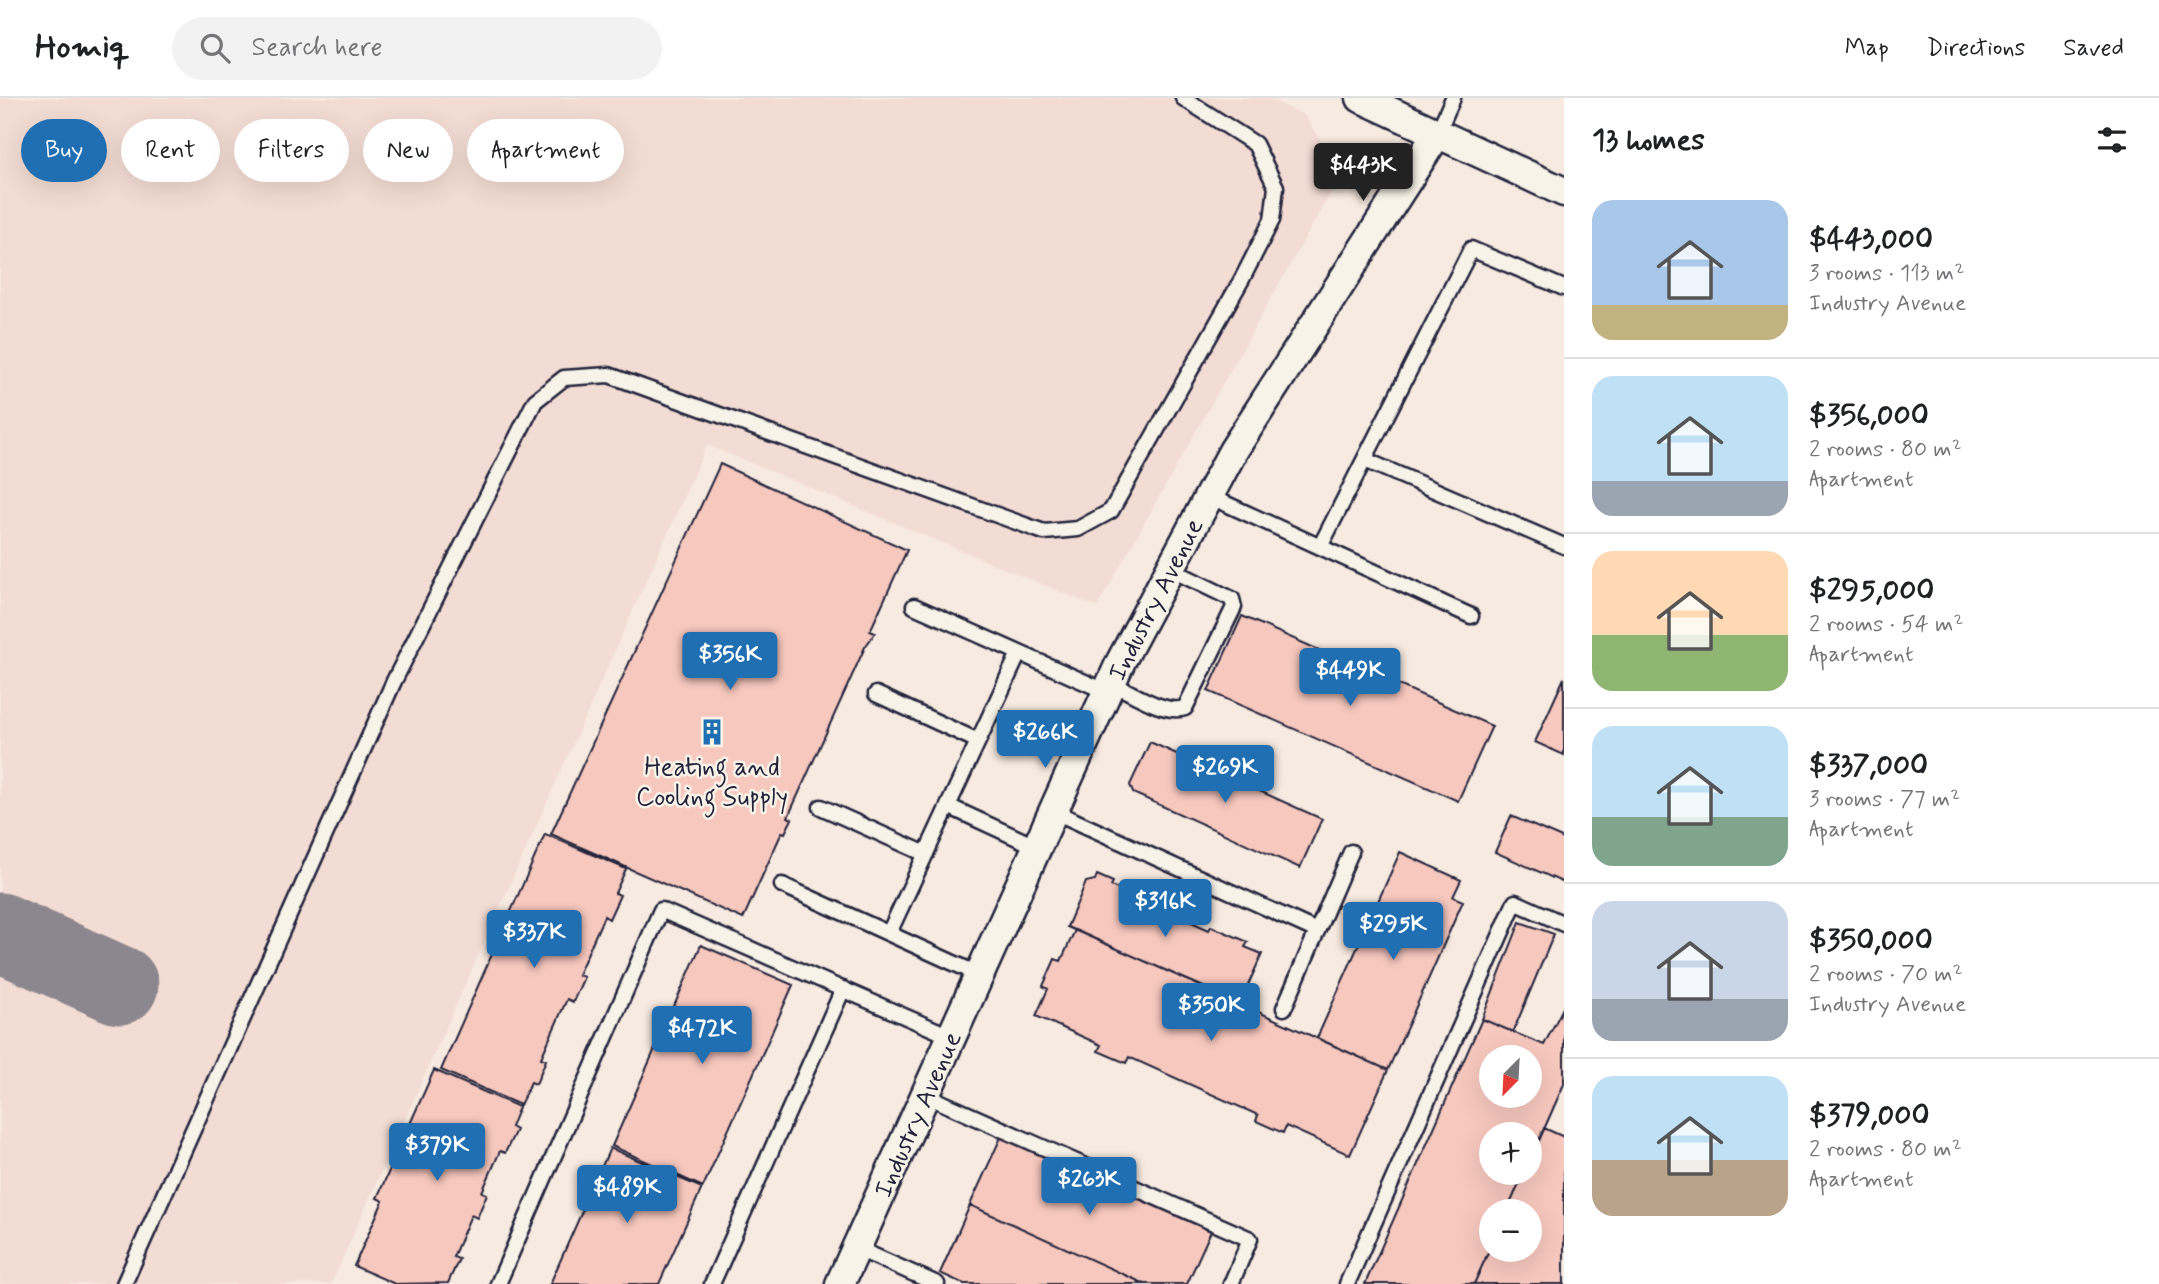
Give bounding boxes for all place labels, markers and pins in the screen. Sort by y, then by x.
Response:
pin: $443K [1314,144,1412,203]
pin: $356K [681,632,779,692]
pin: $449K [1301,648,1399,708]
pin: $266K [996,710,1094,770]
building icon: Heating and Cooling Supply [697,717,727,747]
pin: $269K [1176,746,1274,805]
place label: Heating and Cooling Supply [636,751,788,818]
pin: $316K [1116,880,1214,939]
pin: $295K [1344,902,1442,962]
pin: $337K [485,910,583,970]
pin: $350K [1162,984,1260,1043]
pin: $472K [653,1006,751,1066]
pin: $379K [388,1124,486,1183]
pin: $263K [1040,1158,1138,1217]
pin: $489K [578,1166,676,1225]

